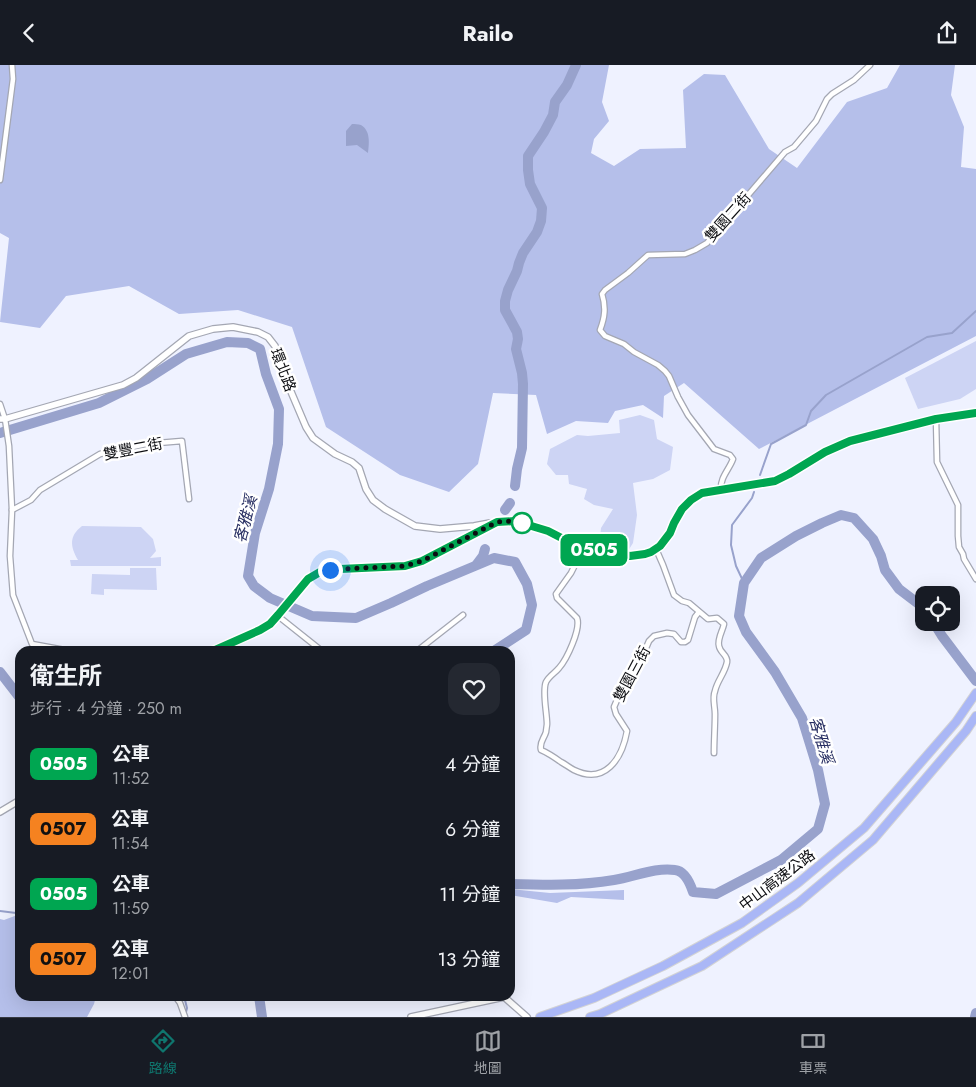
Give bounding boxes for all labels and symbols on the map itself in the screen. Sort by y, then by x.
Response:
street label: 雙園二街 [700,187,756,247]
street label: 環北路 [265,345,301,395]
street label: 雙豐二街 [101,432,165,466]
water label: 客雅溪 [228,491,263,545]
unlabelled marker [511,512,533,534]
line badge: 0505 [559,534,629,566]
your location [318,558,343,583]
street label: 雙園三街 [608,642,656,706]
water label: 客雅溪 [804,714,840,768]
street label: 中山高速公路 [734,844,820,916]

